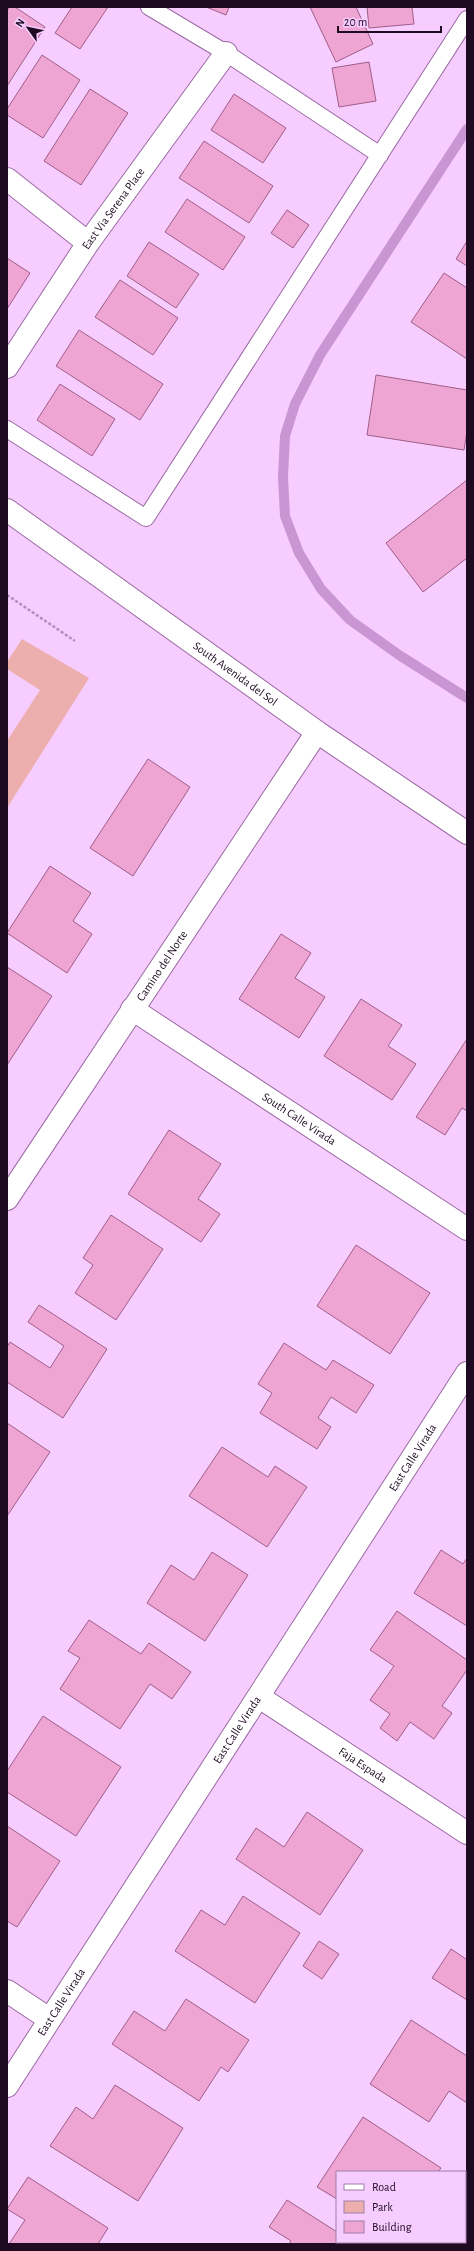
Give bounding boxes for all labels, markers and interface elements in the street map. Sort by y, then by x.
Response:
north arrow [8,8,48,48]
scale bar [338,8,441,34]
text: 20 m [344,16,367,28]
text: N [13,17,27,29]
street label: East Via Serena Place [80,165,147,251]
street label: South Avenida del Sol [191,639,280,708]
street label: Camino del Norte [134,928,189,1003]
street label: South Calle Virada [260,1090,339,1148]
street label: East Calle Virada [386,1421,439,1493]
street label: East Calle Virada [211,1694,263,1765]
street label: Faja Espada [337,1745,389,1785]
street label: East Calle Virada [35,1966,87,2038]
legend [336,2171,466,2243]
text: Road [372,2181,396,2193]
text: Park [372,2201,393,2213]
text: Building [372,2221,412,2233]

